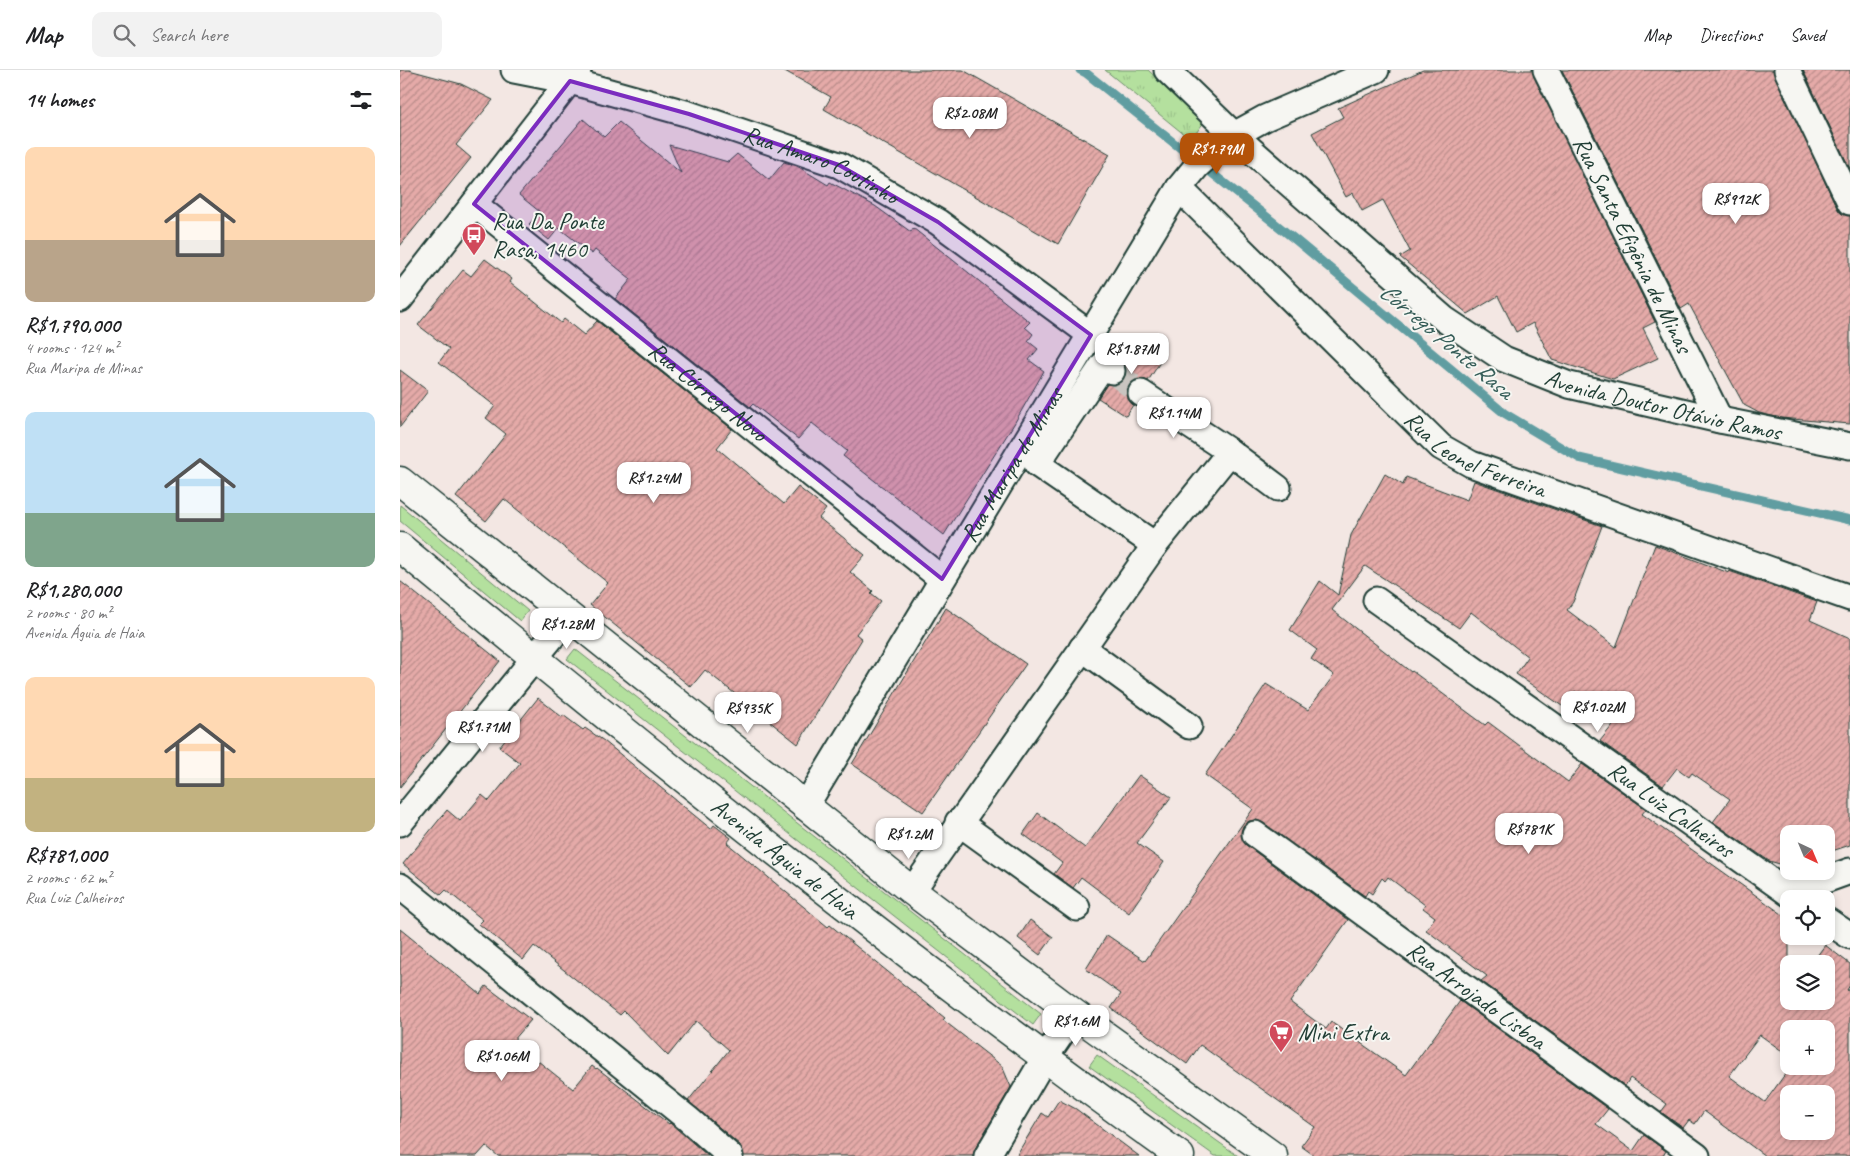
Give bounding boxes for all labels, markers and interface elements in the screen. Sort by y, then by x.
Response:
search box [92,12,442,57]
text: Map [25,20,62,50]
icon: search [110,21,138,49]
text: Search here [150,23,228,47]
text: Map [1644,24,1671,46]
text: Directions [1699,24,1762,46]
text: Saved [1790,24,1825,46]
icon: filters [347,86,375,114]
text: 14 homes [25,87,94,113]
pin: R$2.08M [924,97,1016,139]
text: R$2.08M [944,103,996,123]
street label: Rua Amaro Coutinho [739,119,906,212]
pin: R$1.79M [1171,132,1263,175]
street label: Rua Santa Efigênia de Minas [1566,132,1700,360]
text: R$1.79M [1191,139,1243,159]
icon: home [155,180,245,270]
pin: R$912K [1695,182,1777,225]
text: R$912K [1713,189,1759,209]
place label: Rua Da Ponte Rasa, 1460 [492,206,606,264]
bus stop icon: Rua Da Ponte Rasa, 1460 [461,222,487,256]
water label: Córrego Ponte Rasa [1373,275,1522,408]
text: R$1,790,000 [25,312,120,338]
pin: R$1.87M [1086,332,1178,375]
street label: Rua Córrego Novo [643,335,775,449]
text: 4 rooms · 124 m² [25,338,119,358]
text: R$1.87M [1106,339,1158,359]
text: Rua Maripa de Minas [25,358,142,378]
street label: Avenida Doutor Otávio Ramos [1541,362,1786,447]
street label: Rua Maripa de Minas [954,380,1071,547]
pin: R$1.14M [1128,396,1220,439]
text: R$1.14M [1148,403,1200,423]
street label: Rua Leonel Ferreira [1398,404,1552,505]
icon: home [155,445,245,535]
pin: R$1.24M [608,462,700,504]
text: R$1.24M [628,468,680,488]
text: R$1,280,000 [25,577,120,603]
text: 2 rooms · 80 m² [25,603,111,623]
pin: R$1.28M [521,608,613,650]
text: R$1.28M [541,614,593,634]
text: Avenida Águia de Haia [25,623,144,643]
pin: R$1.02M [1552,690,1644,733]
pin: R$935K [707,692,789,734]
text: R$1.02M [1572,697,1624,717]
text: R$935K [725,698,771,718]
icon: home [155,710,245,800]
pin: R$1.71M [437,710,529,753]
text: R$1.71M [457,717,509,737]
street label: Rua Luiz Calheiros [1602,755,1741,866]
street label: Avenida Águia de Haia [705,791,866,926]
pin: R$781K [1488,812,1570,855]
pin: R$1.2M [868,818,950,860]
text: R$781K [1506,819,1552,839]
text: R$1.2M [886,824,932,844]
north arrow [1780,825,1835,880]
map controls [1780,825,1835,1140]
text: R$781,000 [25,842,107,868]
text: 2 rooms · 62 m² [25,868,111,888]
text: Rua Luiz Calheiros [25,888,123,908]
button: locate [1780,890,1835,945]
street label: Rua Arrojado Lisboa [1401,935,1553,1057]
button: layers [1780,955,1835,1010]
pin: R$1.6M [1035,1004,1117,1047]
text: R$1.6M [1053,1011,1099,1031]
place label: Mini Extra [1298,1017,1391,1047]
supermarket icon: Mini Extra [1268,1019,1294,1053]
button: + [1780,1020,1835,1075]
pin: R$1.06M [456,1040,548,1082]
text: R$1.06M [476,1046,528,1066]
button: − [1780,1085,1835,1140]

